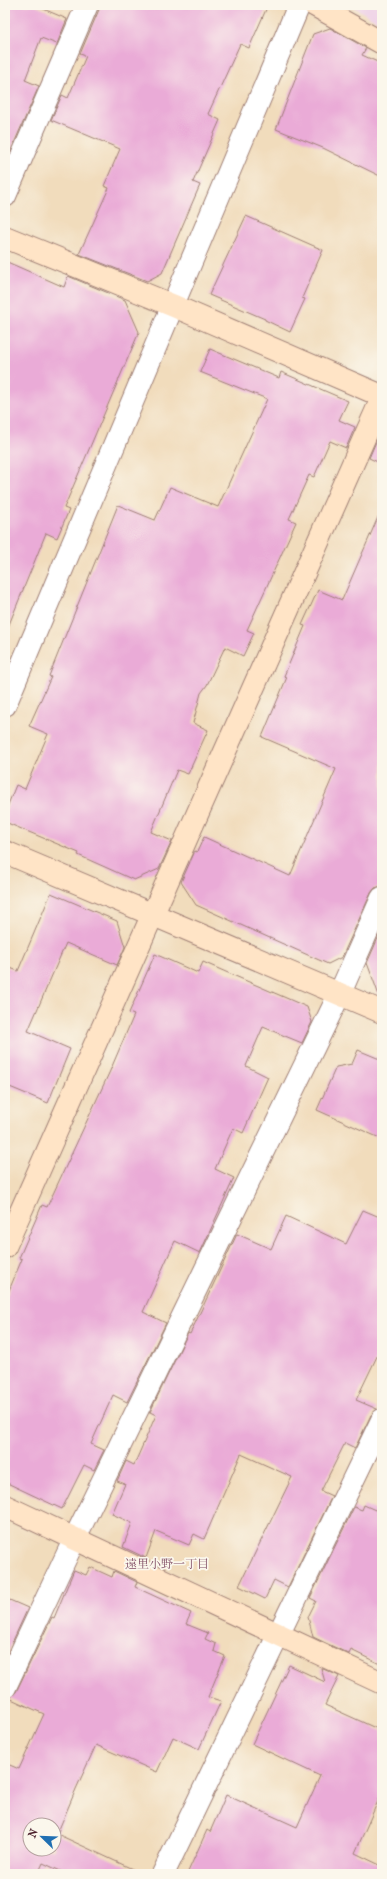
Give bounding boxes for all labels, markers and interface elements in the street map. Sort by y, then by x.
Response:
district label: 遠里小野一丁目 [125,1557,209,1571]
north arrow [22,1817,62,1857]
text: N [26,1826,41,1840]

